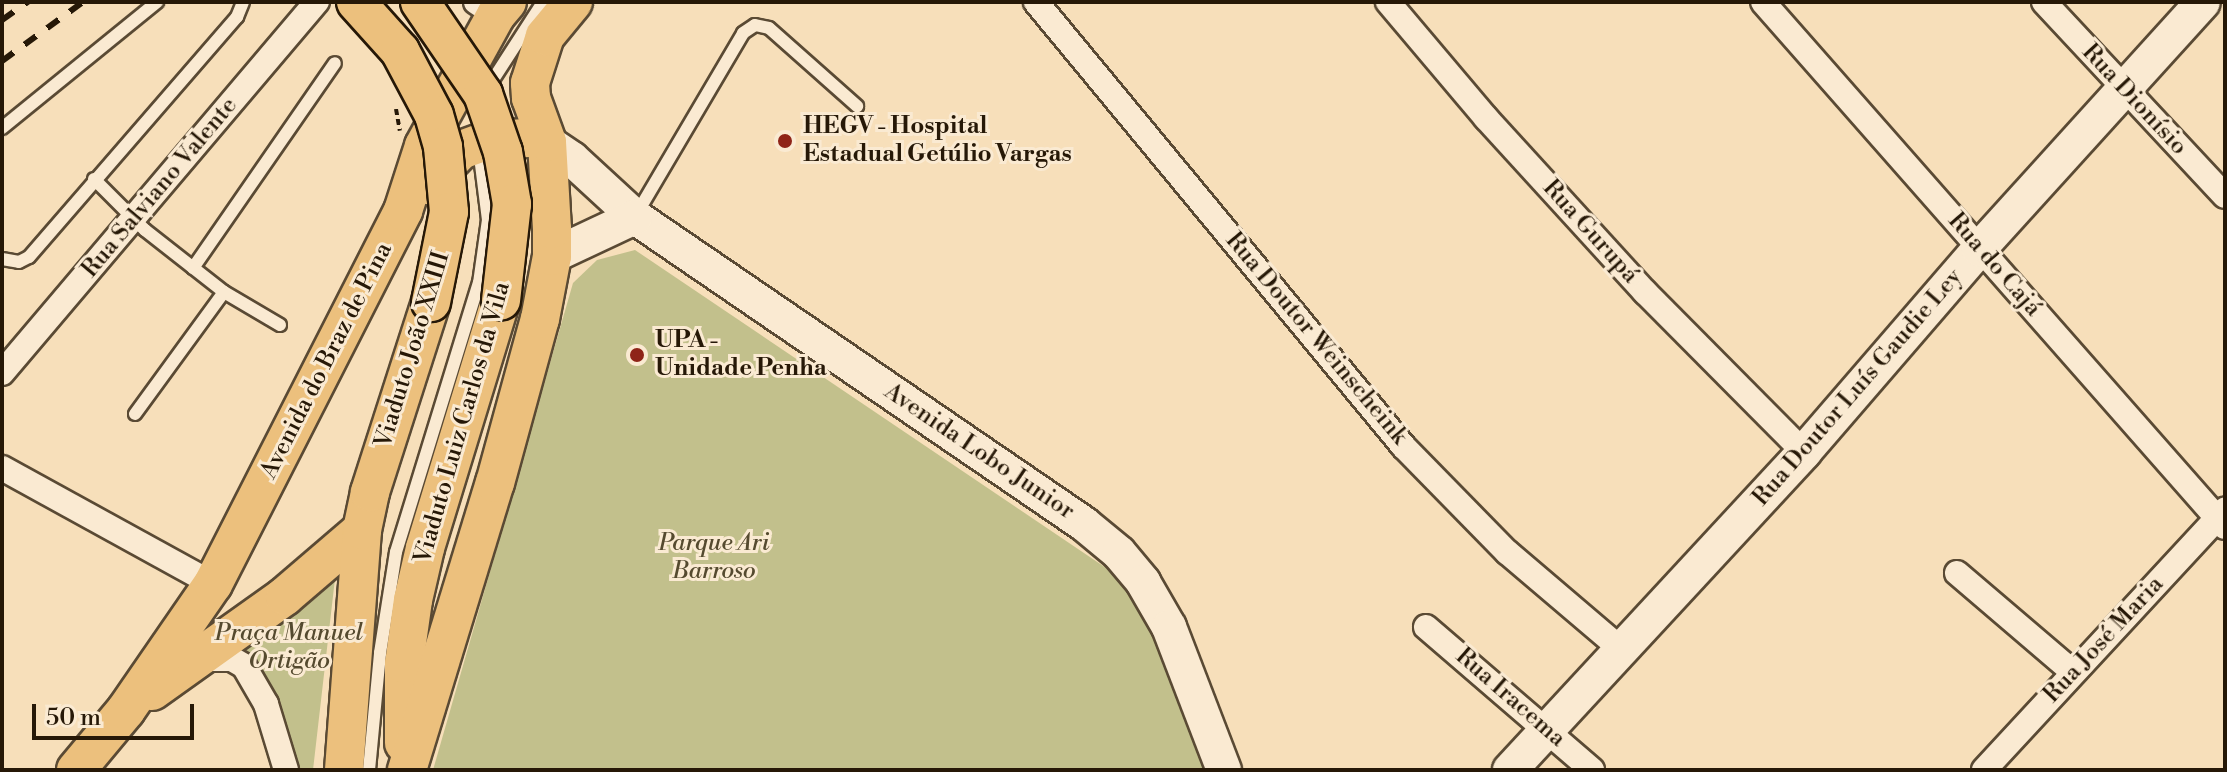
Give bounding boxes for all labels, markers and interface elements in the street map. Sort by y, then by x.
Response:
street label: Rua Dionísio [2075,38,2193,162]
street label: Rua Salviano Valente [76,92,244,284]
place label: HEGV - Hospital Estadual Getúlio Vargas [803,113,1072,169]
marker: HEGV - Hospital Estadual Getúlio Vargas [774,130,796,152]
street label: Rua Gurupá [1536,174,1644,290]
street label: Rua do Cajá [1941,207,2047,323]
street label: Rua Doutor Weinscheink [1219,227,1413,451]
street label: Avenida do Braz de Pina [255,238,399,484]
street label: Viaduto João XXIII [369,248,457,452]
street label: Rua Doutor Luís Gaudie Ley [1747,264,1969,512]
street label: Viaduto Luiz Carlos da Vila [409,279,517,567]
place label: UPA - Unidade Penha [655,327,827,383]
marker: UPA - Unidade Penha [626,344,648,366]
street label: Avenida Lobo Junior [878,378,1080,526]
park label: Parque Ari Barroso [658,530,770,586]
street label: Rua José Maria [2038,571,2170,709]
park label: Praça Manuel Ortigão [215,620,363,676]
street label: Rua Iracema [1449,642,1571,754]
scale bar [36,688,198,738]
text: 50 m [46,703,101,733]

